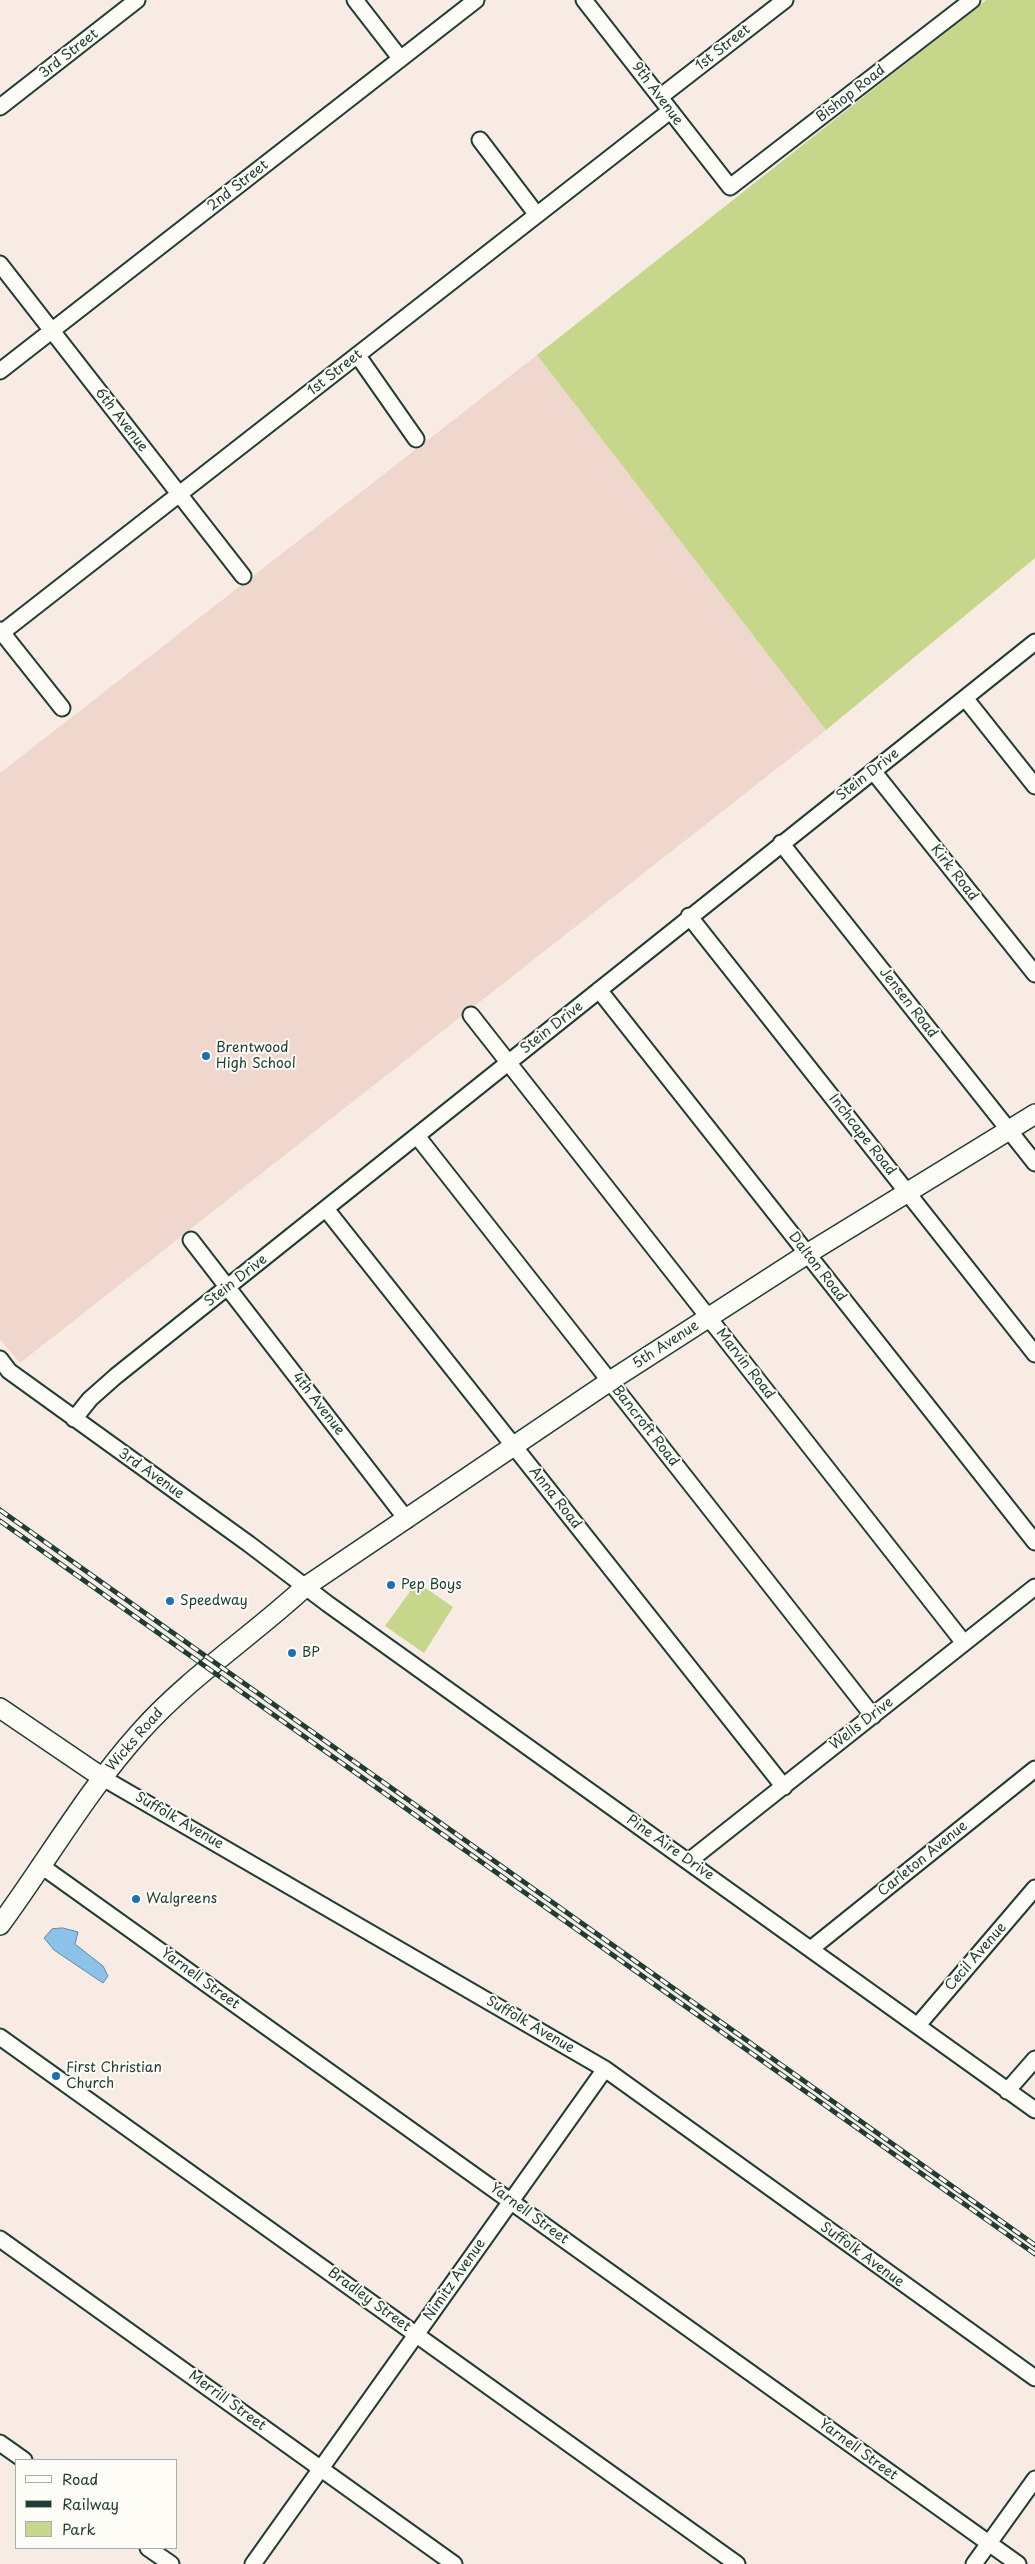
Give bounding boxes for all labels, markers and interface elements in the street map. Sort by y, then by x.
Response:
street label: 1st Street [692,21,754,75]
street label: 3rd Street [36,26,102,82]
street label: 9th Avenue [628,59,686,129]
street label: Bishop Road [813,62,889,126]
street label: 2nd Street [204,157,272,215]
street label: 1st Street [304,346,366,400]
street label: 6th Avenue [91,385,151,455]
street label: Stein Drive [833,745,903,805]
street label: Kirk Road [927,841,981,905]
street label: Jensen Road [875,965,941,1041]
street label: Stein Drive [517,998,587,1058]
place label: Brentwood High School [216,1040,296,1072]
marker: Brentwood High School [200,1050,212,1062]
street label: Inchcape Road [825,1091,899,1179]
street label: Dalton Road [785,1229,849,1305]
street label: Stein Drive [201,1251,271,1311]
street label: 5th Avenue [630,1317,702,1373]
street label: Marvin Road [712,1325,778,1403]
street label: 4th Avenue [288,1369,348,1439]
street label: Bancroft Road [608,1382,682,1470]
street label: 3rd Avenue [115,1445,187,1503]
street label: Anna Road [525,1463,585,1533]
place label: Pep Boys [401,1577,462,1593]
marker: Pep Boys [385,1579,397,1591]
place label: Speedway [180,1593,248,1609]
marker: Speedway [164,1595,176,1607]
place label: BP [302,1645,320,1661]
marker: BP [286,1647,298,1659]
street label: Wells Drive [827,1694,897,1754]
street label: Wicks Road [103,1705,167,1775]
street label: Suffolk Avenue [132,1789,226,1853]
street label: Pine Aire Drive [623,1812,717,1884]
street label: Carleton Avenue [875,1818,971,1900]
place label: Walgreens [146,1891,217,1907]
marker: Walgreens [130,1893,142,1905]
street label: Cecil Avenue [942,1919,1010,1995]
street label: Yarnell Street [157,1945,243,2013]
street label: Suffolk Avenue [483,1993,577,2057]
place label: First Christian Church [66,2060,162,2092]
marker: First Christian Church [50,2070,62,2082]
street label: Yarnell Street [486,2180,572,2248]
street label: Suffolk Avenue [817,2219,907,2291]
street label: Nimitz Avenue [421,2236,489,2324]
street label: Bradley Street [324,2264,414,2336]
street label: Merrill Street [185,2367,269,2435]
street label: Yarnell Street [815,2416,901,2484]
legend [15,2459,178,2549]
text: Road [62,2467,98,2490]
text: Railway [62,2492,119,2515]
text: Park [62,2517,96,2540]

